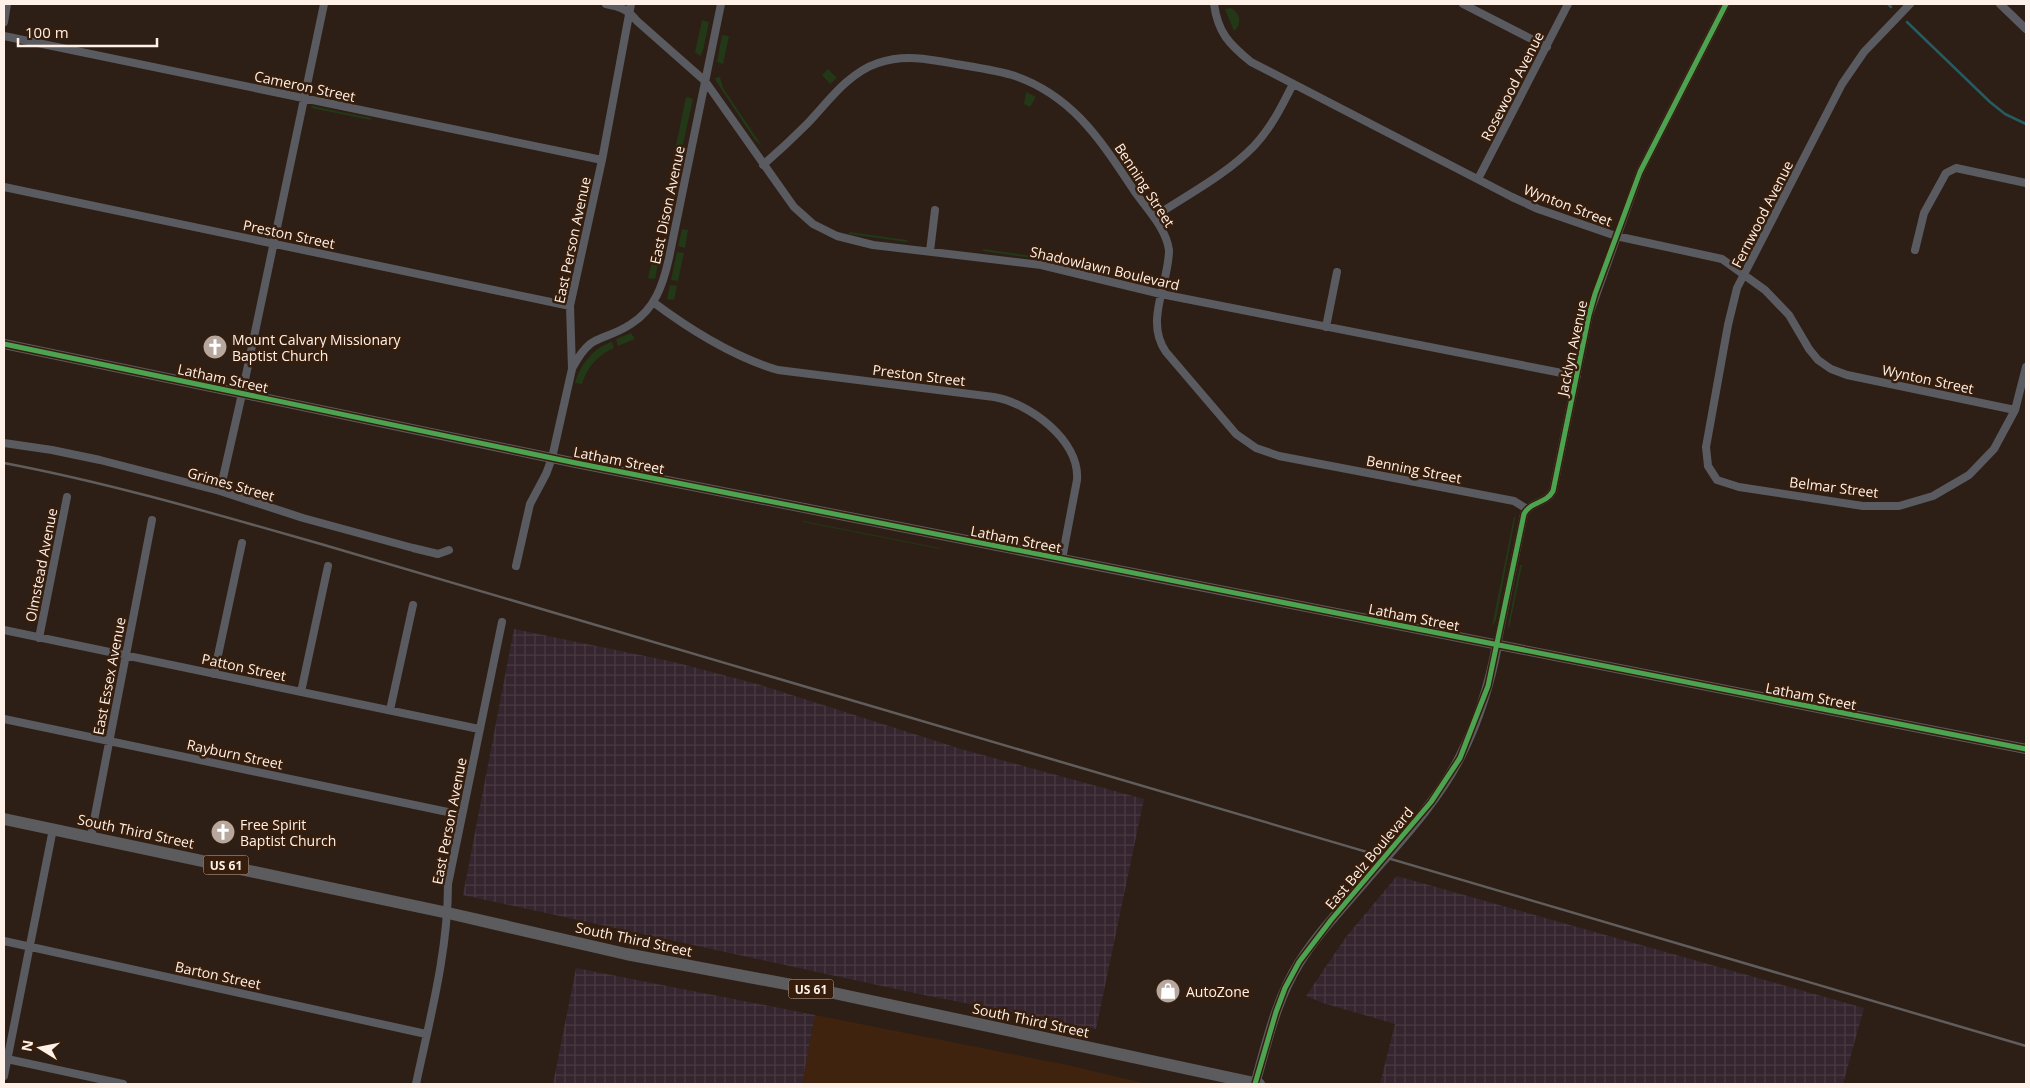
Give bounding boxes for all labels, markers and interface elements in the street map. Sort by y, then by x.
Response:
scale bar [18,15,156,47]
text: 100 m [25,22,69,42]
street label: Rosewood Avenue [1476,28,1548,144]
street label: Cameron Street [253,66,357,106]
street label: Benning Street [1111,139,1179,231]
street label: East Dison Avenue [645,144,689,266]
street label: Fernwood Avenue [1727,157,1797,271]
street label: East Person Avenue [549,175,595,305]
street label: Wynton Street [1521,179,1615,231]
street label: Preston Street [241,215,337,253]
street label: Shadowlawn Boulevard [1028,242,1182,294]
street label: Jacklyn Avenue [1552,298,1591,399]
place label: Mount Calvary Missionary Baptist Church [232,330,402,365]
church icon: Mount Calvary Missionary Baptist Church [202,334,228,360]
street label: Latham Street [176,359,270,397]
street label: Preston Street [871,360,967,390]
street label: Wynton Street [1880,360,1976,398]
street label: Latham Street [572,442,666,478]
street label: Benning Street [1365,450,1463,488]
street label: Grimes Street [185,463,277,505]
street label: Belmar Street [1788,472,1880,502]
street label: Olmstead Avenue [21,506,61,624]
street label: Latham Street [969,521,1063,557]
street label: Latham Street [1367,599,1461,635]
street label: East Essex Avenue [88,615,130,736]
street label: Patton Street [200,649,288,685]
street label: Latham Street [1764,678,1858,714]
street label: Rayburn Street [185,735,285,773]
street label: East Person Avenue [427,756,471,886]
street label: East Belz Boulevard [1321,803,1417,913]
street label: South Third Street [76,809,196,853]
place label: Free Spirit Baptist Church [240,815,336,850]
church icon: Free Spirit Baptist Church [210,819,236,845]
road number: US 61 [204,856,248,874]
street label: South Third Street [574,917,694,961]
street label: Barton Street [173,957,263,993]
shop icon: AutoZone [1155,978,1181,1004]
road number: US 61 [788,980,834,999]
place label: AutoZone [1186,982,1250,1001]
street label: South Third Street [971,998,1091,1042]
north arrow [15,1023,65,1073]
text: N [16,1038,37,1053]

